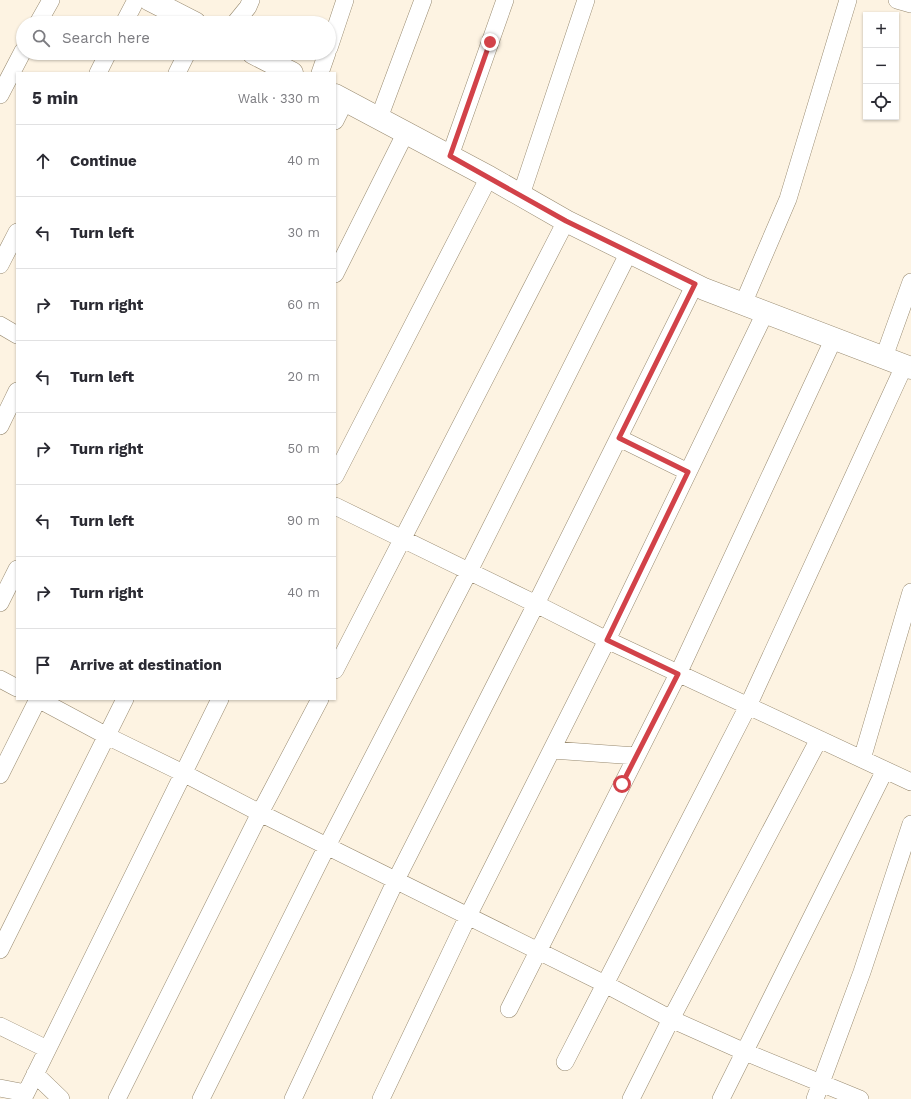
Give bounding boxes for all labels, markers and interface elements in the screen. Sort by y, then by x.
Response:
map controls [863,12,899,120]
button: + [863,12,899,48]
search box [16,16,336,60]
icon: search [30,27,52,49]
text: Search here [62,29,150,47]
route end [481,33,499,51]
button: − [863,48,899,84]
button: locate [863,84,899,120]
text: 5 min [32,88,78,108]
text: Walk · 330 m [238,91,320,106]
icon: ahead [32,150,54,172]
text: Continue [70,152,137,170]
text: 40 m [287,153,320,168]
icon: left [32,222,54,244]
text: Turn left [70,224,134,242]
text: 30 m [288,225,320,240]
icon: right [32,294,54,316]
text: Turn right [70,296,143,314]
text: 60 m [287,297,320,312]
icon: left [32,366,54,388]
text: Turn left [70,368,134,386]
text: 20 m [288,369,320,384]
icon: right [32,438,54,460]
text: Turn right [70,440,143,458]
text: 50 m [288,441,320,456]
icon: left [32,510,54,532]
text: Turn left [70,512,134,530]
text: 90 m [287,513,320,528]
icon: right [32,582,54,604]
text: Turn right [70,584,143,602]
text: 40 m [287,585,320,600]
icon: arrive [32,654,54,676]
text: Arrive at destination [70,656,222,674]
route start [613,775,631,793]

